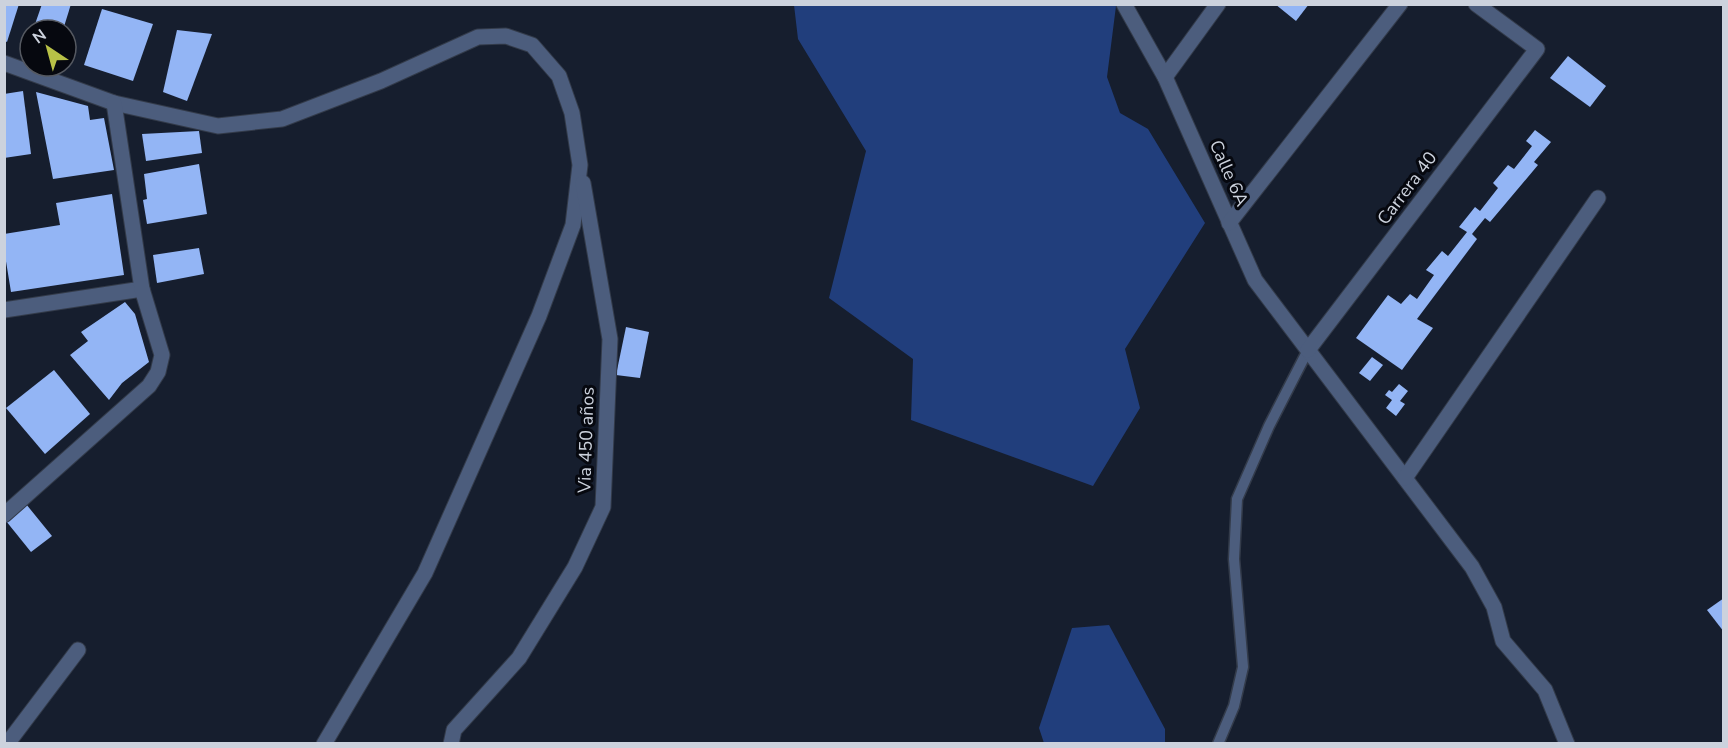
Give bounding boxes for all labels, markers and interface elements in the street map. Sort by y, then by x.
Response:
north arrow [18,18,78,78]
text: N [28,24,51,49]
street label: Calle 6A [1204,136,1254,210]
street label: Carrera 40 [1372,147,1442,229]
street label: Via 450 años [572,387,600,494]

